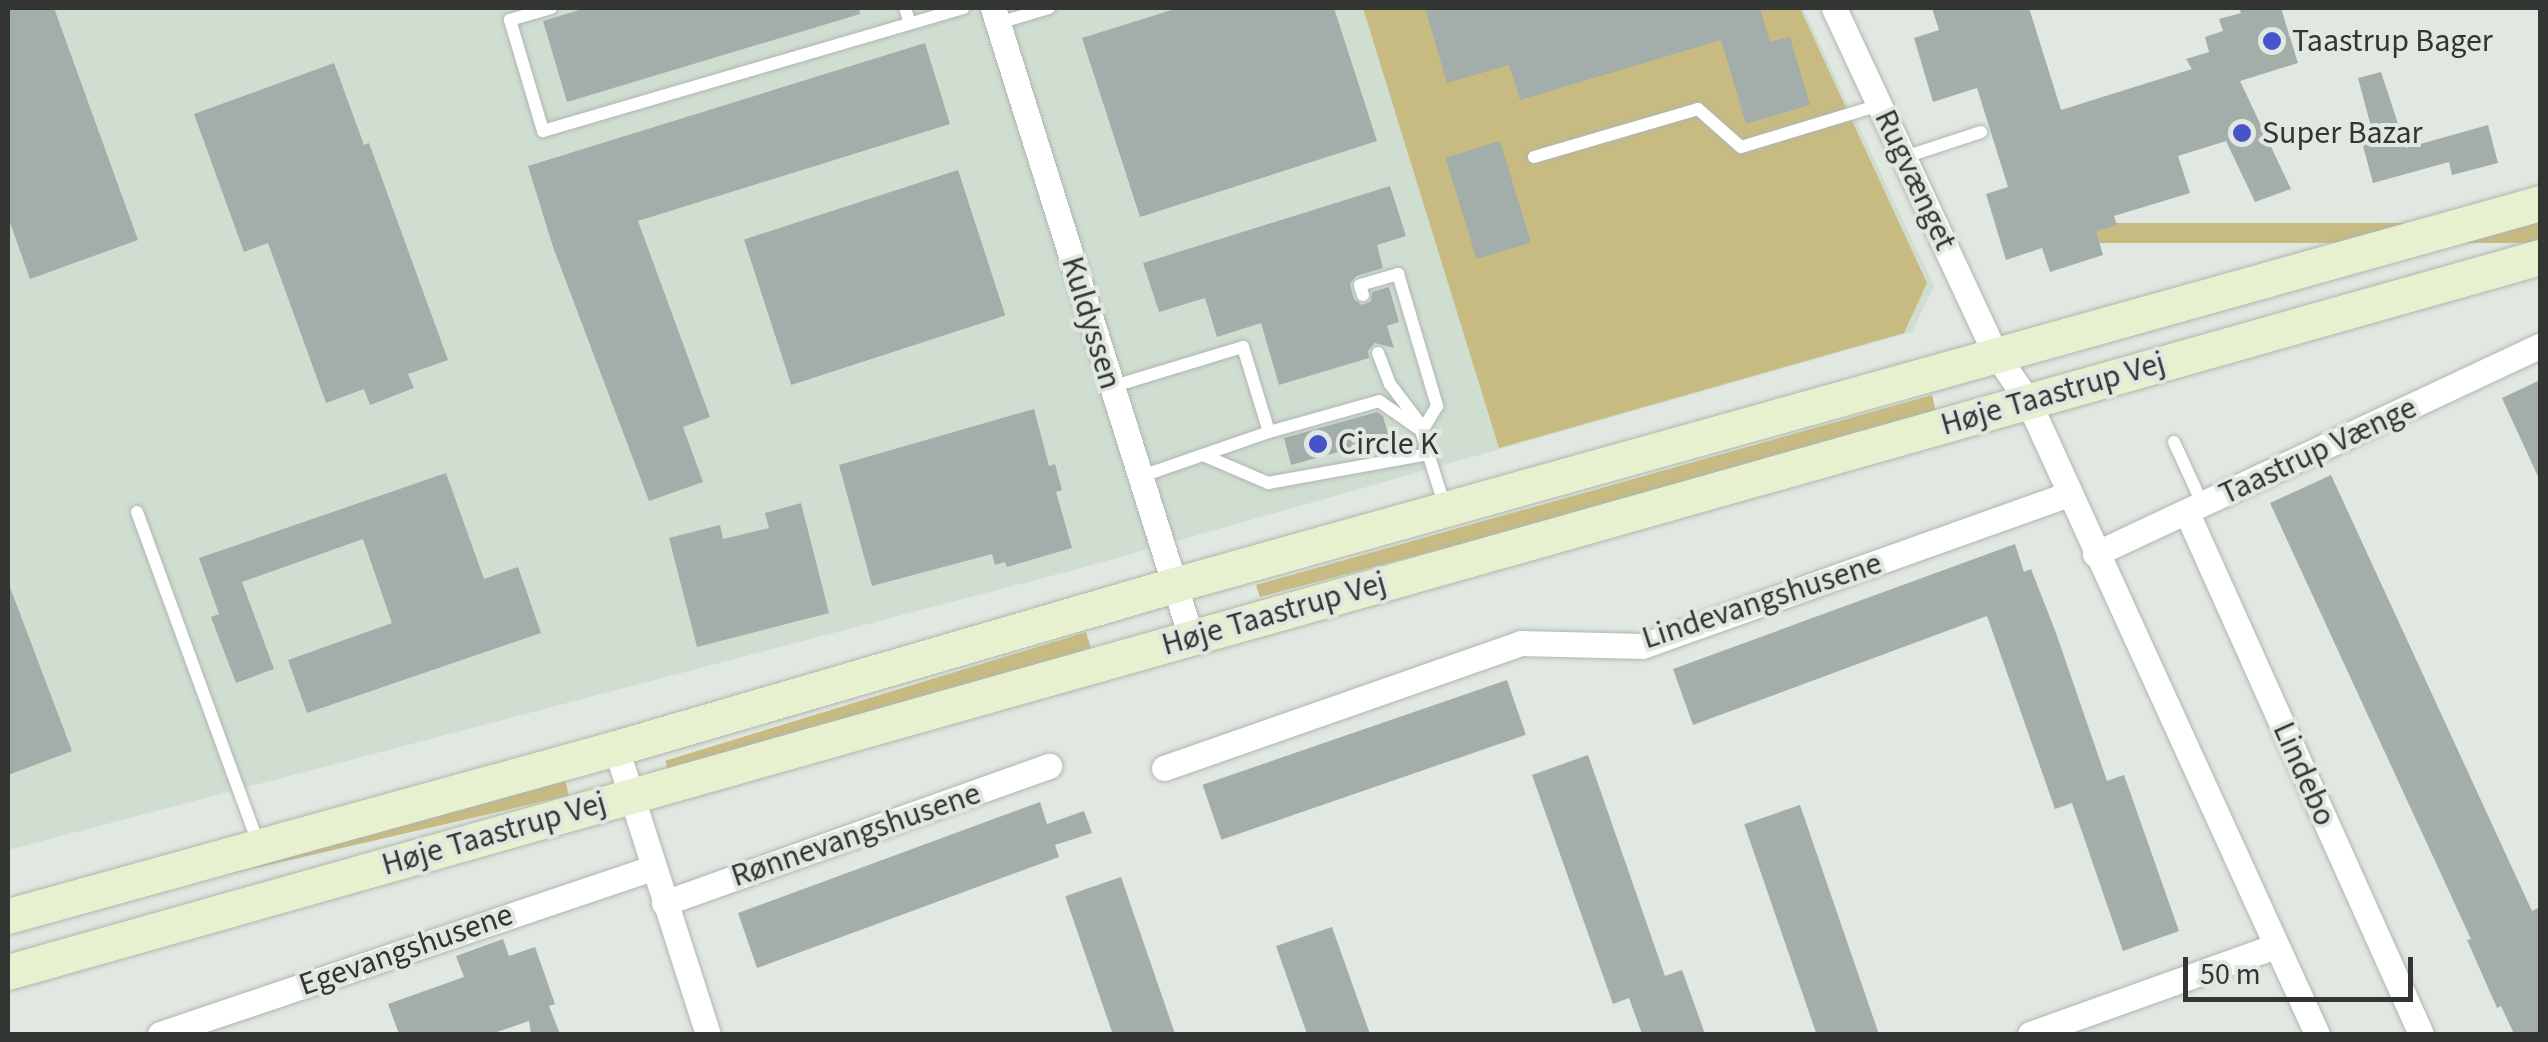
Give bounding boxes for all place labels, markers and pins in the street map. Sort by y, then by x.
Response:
place label: Taastrup Bager [2292,22,2493,60]
marker: Taastrup Bager [2261,30,2283,52]
place label: Super Bazar [2262,114,2423,152]
marker: Super Bazar [2231,122,2253,144]
place label: Circle K [1338,425,1438,463]
marker: Circle K [1307,433,1329,455]

